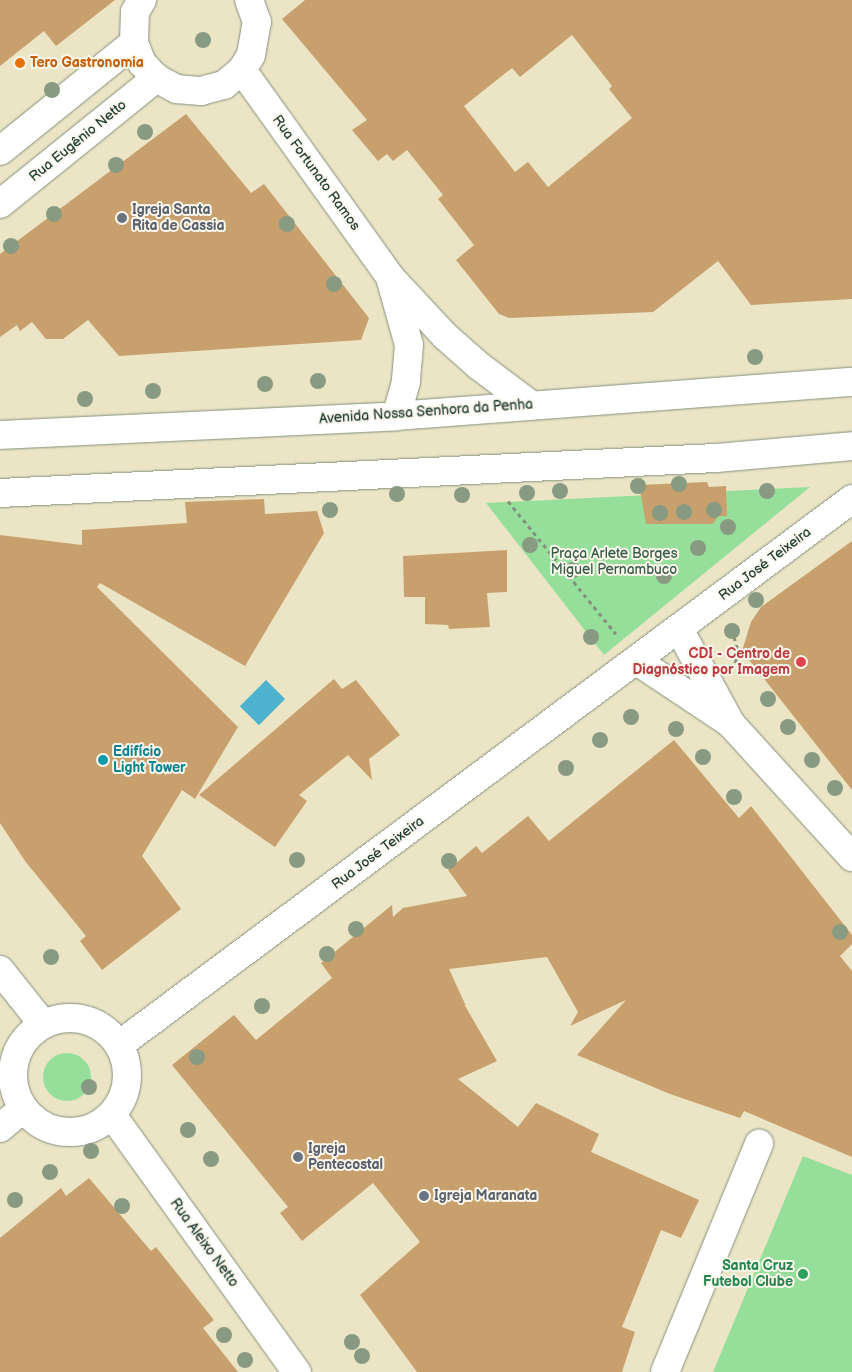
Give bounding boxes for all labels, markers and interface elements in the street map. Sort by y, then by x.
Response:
place label: Tero Gastronomia [30,55,144,71]
marker: Tero Gastronomia [14,57,26,69]
street label: Rua Eugênio Netto [26,97,130,185]
street label: Rua Fortunato Ramos [269,112,363,234]
place label: Igreja Santa Rita de Cassia [132,202,225,234]
marker: Igreja Santa Rita de Cassia [116,212,128,224]
street label: Avenida Nossa Senhora da Penha [318,396,534,428]
street label: Rua José Teixeira [715,523,815,605]
park label: Praça Arlete Borges Miguel Pernambuco [550,546,678,578]
place label: CDI - Centro de Diagnóstico por Imagem [633,646,790,679]
marker: CDI - Centro de Diagnóstico por Imagem [794,655,808,669]
place label: Edifício Light Tower [113,744,186,776]
marker: Edifício Light Tower [97,754,109,766]
street label: Rua José Teixeira [328,812,428,894]
place label: Igreja Pentecostal [308,1141,383,1174]
marker: Igreja Pentecostal [292,1151,304,1163]
place label: Igreja Maranata [434,1188,537,1204]
marker: Igreja Maranata [418,1190,430,1202]
street label: Rua Aleixo Netto [166,1195,242,1291]
place label: Santa Cruz Futebol Clube [703,1258,793,1290]
marker: Santa Cruz Futebol Clube [797,1268,809,1280]

